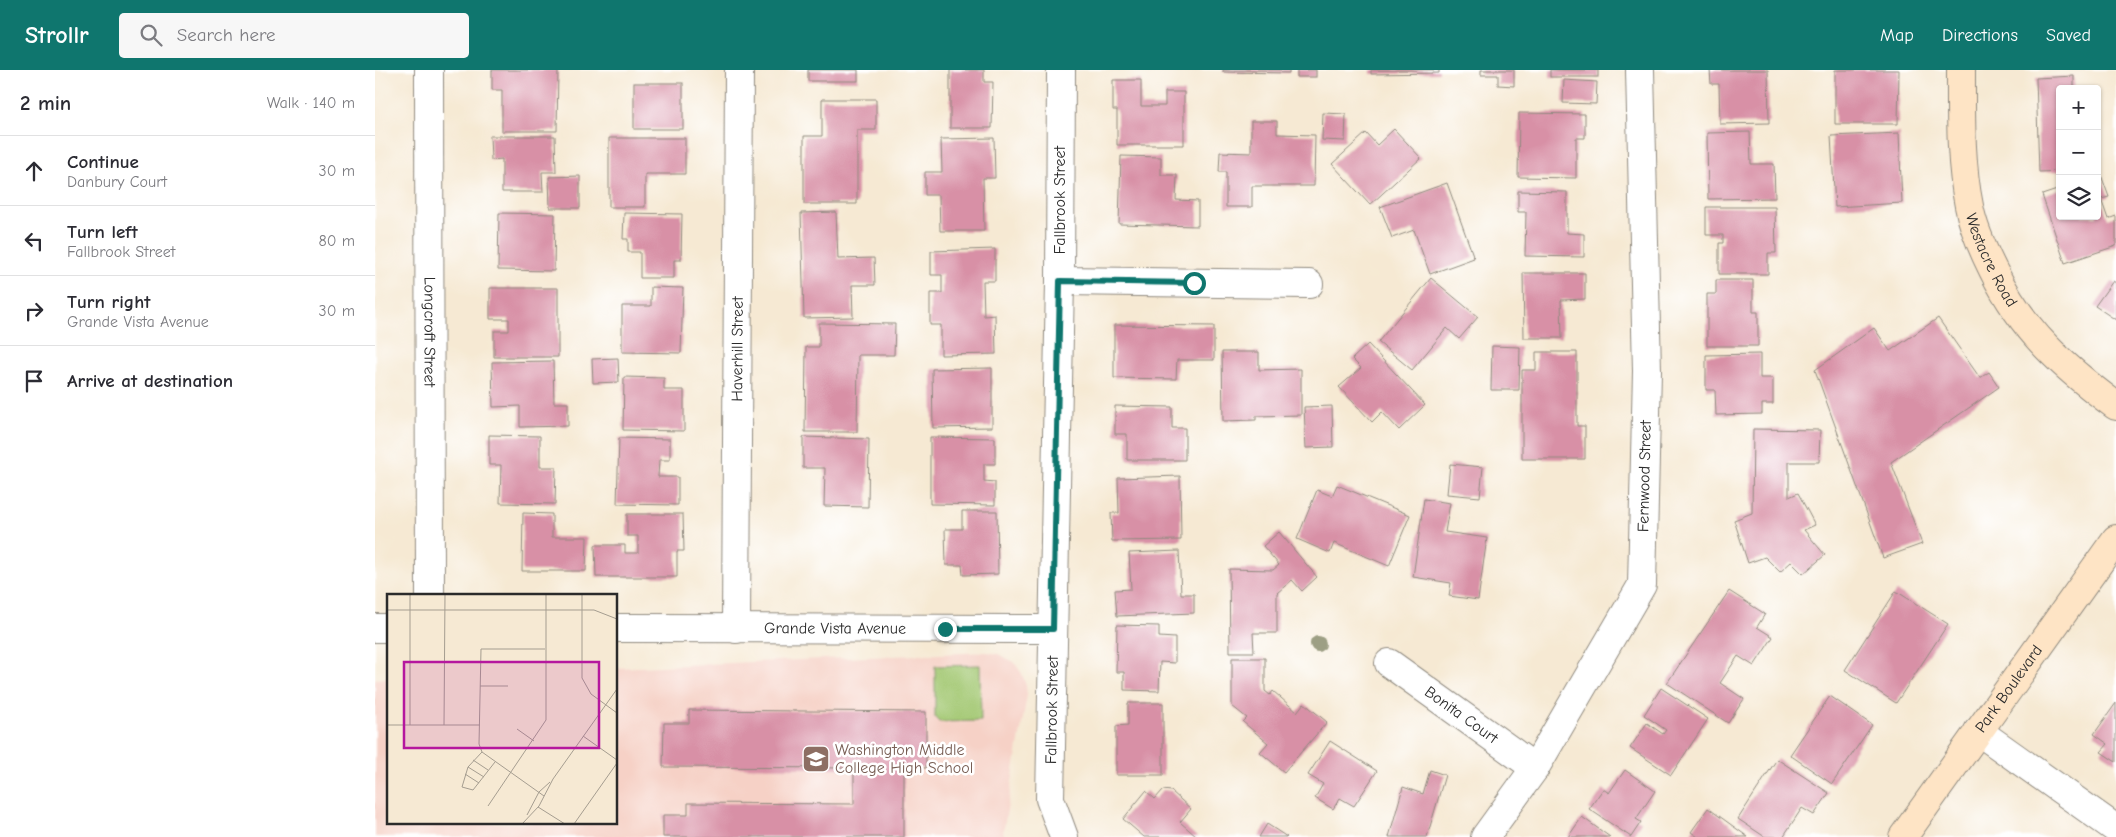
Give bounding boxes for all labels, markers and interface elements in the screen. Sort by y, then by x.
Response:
search box [119,13,469,58]
text: Strollr [25,21,89,49]
icon: search [137,21,165,49]
text: Search here [177,24,276,46]
text: Map [1880,25,1914,46]
text: Directions [1942,25,2018,46]
text: Saved [2046,25,2091,46]
map controls [2056,85,2101,220]
button: + [2056,85,2101,130]
text: 2 min [20,91,71,115]
text: Walk · 140 m [267,94,355,112]
button: − [2056,130,2101,175]
street label: Fallbrook Street [1051,145,1069,254]
text: Continue [67,151,139,173]
icon: ahead [20,157,48,185]
text: 30 m [319,162,355,180]
text: Danbury Court [67,173,167,191]
button: layers [2056,175,2101,220]
street label: Westacre Road [1962,211,2021,310]
text: Turn left [67,221,138,243]
icon: left [20,227,48,255]
text: 80 m [318,232,355,250]
text: Fallbrook Street [67,243,175,261]
route start [1183,272,1206,295]
street label: Longcroft Street [420,277,439,388]
text: Turn right [67,291,151,313]
street label: Haverhill Street [728,296,747,402]
icon: right [20,297,48,325]
text: 30 m [319,302,355,320]
text: Grande Vista Avenue [67,313,209,331]
icon: arrive [20,367,48,395]
text: Arrive at destination [67,370,233,392]
street label: Fernwood Street [1634,420,1655,532]
inset map [387,594,617,824]
route end [934,618,957,641]
street label: Grande Vista Avenue [764,619,906,638]
street label: Park Boulevard [1972,642,2046,736]
street label: Fallbrook Street [1042,655,1062,764]
street label: Bonita Court [1421,683,1502,748]
place label: Washington Middle College High School [835,741,973,777]
school or university icon: Washington Middle College High School [801,744,831,774]

